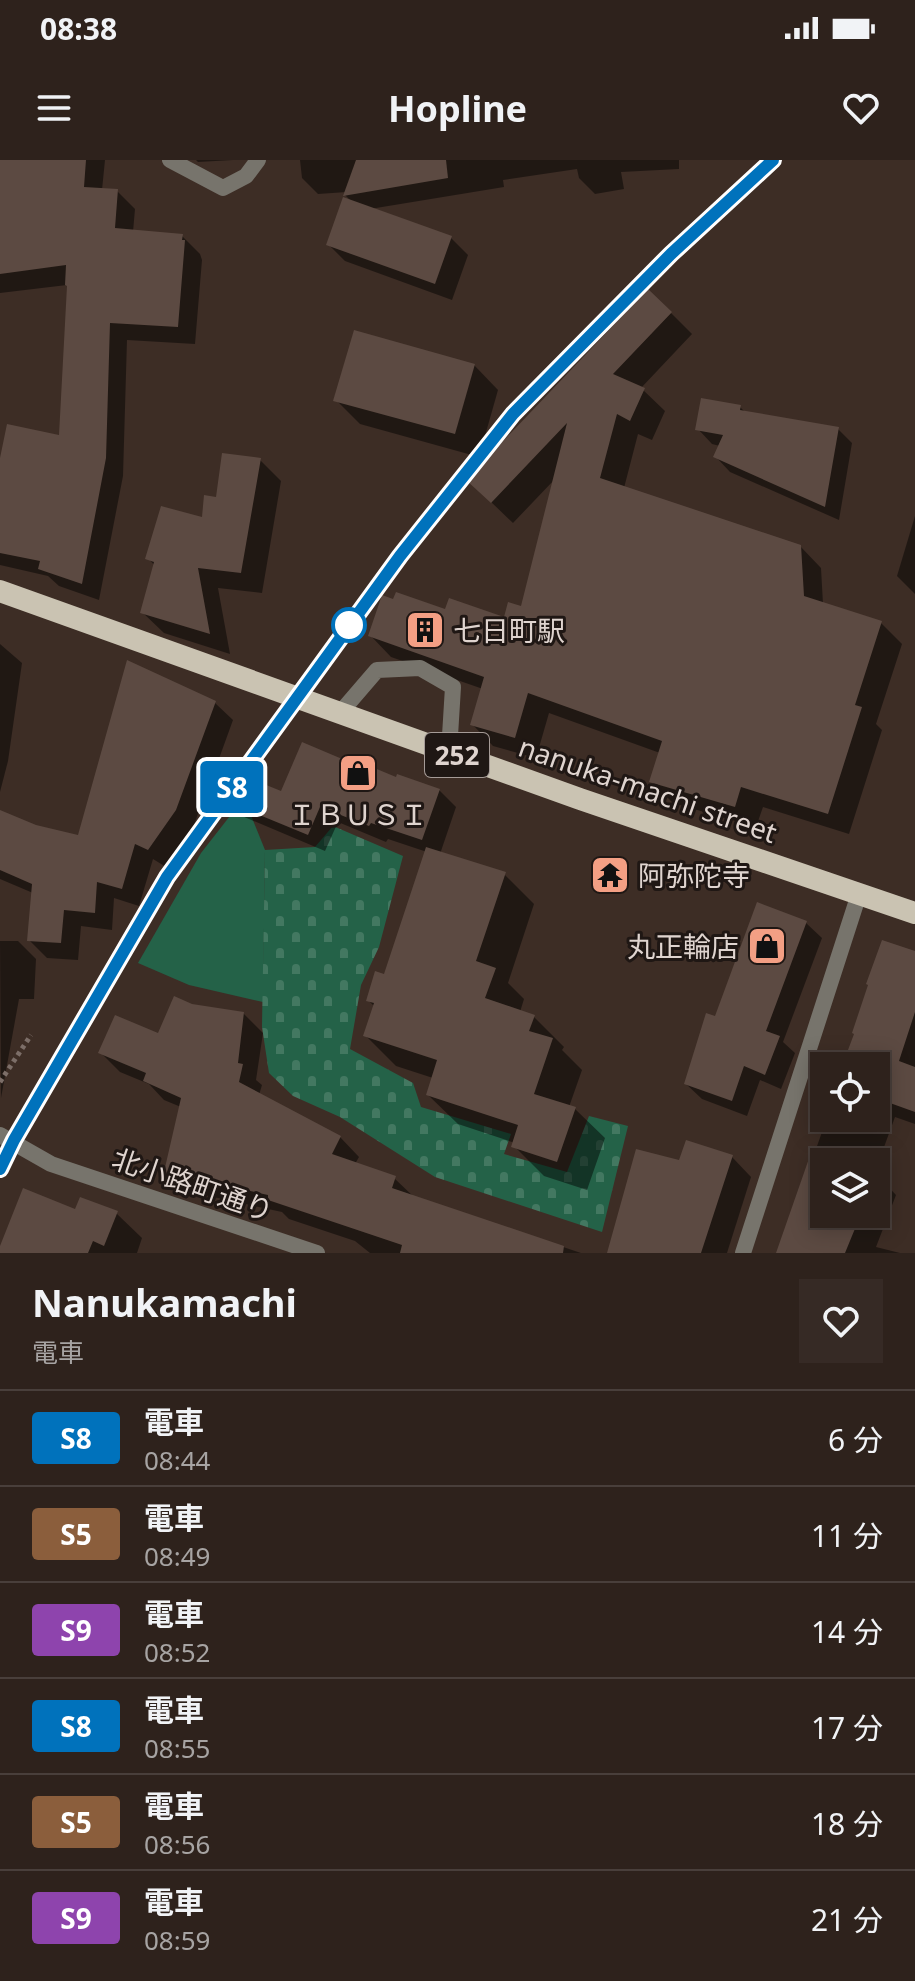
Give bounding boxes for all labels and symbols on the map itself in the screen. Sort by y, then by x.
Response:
unlabelled marker [332,608,366,642]
building icon: 七日町駅 [404,609,446,651]
place label: 七日町駅 [453,611,565,649]
street label: nanuka-machi street [514,727,782,851]
road number: 252 [425,733,489,777]
shop icon: ＩＢＵＳＩ [337,752,379,794]
line badge: S8 [196,761,268,813]
place label: ＩＢＵＳＩ [288,795,428,833]
temple icon: 阿弥陀寺 [589,854,631,896]
place label: 阿弥陀寺 [638,856,750,894]
shop icon: 丸正輪店 [746,925,788,967]
place label: 丸正輪店 [627,927,739,965]
street label: 北小路町通り [107,1139,279,1229]

